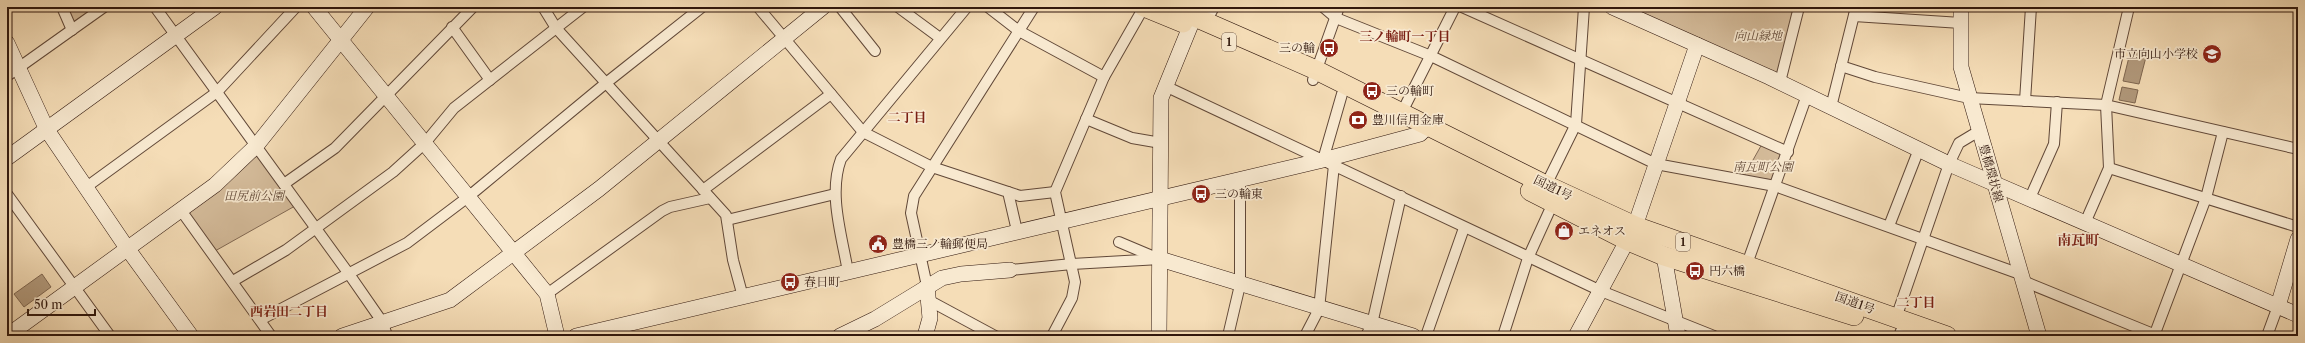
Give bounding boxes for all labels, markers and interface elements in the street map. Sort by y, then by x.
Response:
district label: 三ノ輪町一丁目 [1359,28,1451,44]
park label: 向山緑地 [1734,28,1784,43]
road number: 1 [1222,33,1236,51]
bus stop icon: 三の輪 [1318,37,1340,59]
place label: 三の輪 [1279,40,1315,55]
school or university icon: 市立向山小学校 [2201,43,2223,65]
place label: 市立向山小学校 [2114,46,2198,61]
bus stop icon: 三の輪町 [1361,80,1383,102]
place label: 三の輪町 [1386,83,1434,98]
district label: 二丁目 [887,109,927,125]
bank icon: 豊川信用金庫 [1347,109,1369,131]
place label: 豊川信用金庫 [1372,112,1444,127]
street label: 豊橋環状線 [1976,142,2007,204]
park label: 南瓦町公園 [1733,159,1795,174]
street label: 国道1号 [1531,172,1575,203]
bus stop icon: 三の輪東 [1190,183,1212,205]
place label: 三の輪東 [1215,186,1263,201]
park label: 田尻前公園 [224,188,286,203]
shop icon: エネオス [1553,220,1575,242]
place label: エネオス [1578,223,1626,238]
district label: 南瓦町 [2057,231,2100,249]
public building icon: 豊橋三ノ輪郵便局 [867,233,889,255]
road number: 1 [1676,233,1690,251]
place label: 豊橋三ノ輪郵便局 [892,236,988,251]
bus stop icon: 円六橋 [1684,260,1706,282]
place label: 円六橋 [1709,263,1745,278]
bus stop icon: 春日町 [779,271,801,293]
place label: 春日町 [804,274,840,289]
street label: 国道1号 [1833,288,1877,317]
scale bar [28,291,95,317]
district label: 二丁目 [1896,294,1936,310]
text: 50 m [34,297,63,312]
district label: 西岩田二丁目 [250,303,328,319]

